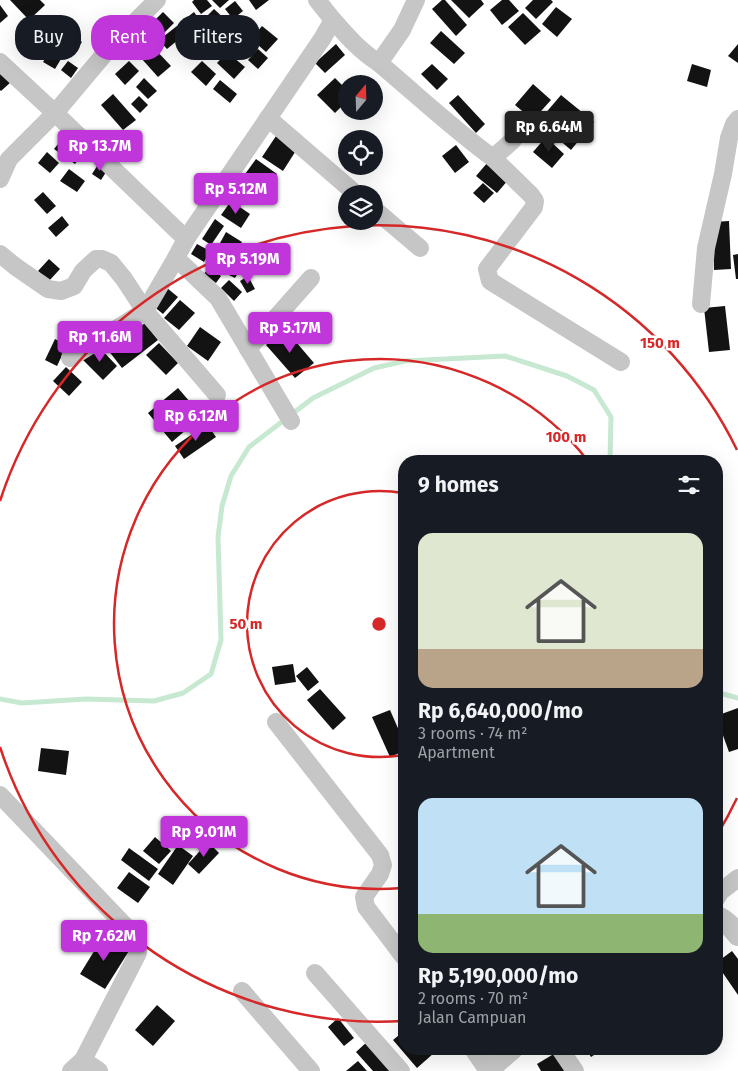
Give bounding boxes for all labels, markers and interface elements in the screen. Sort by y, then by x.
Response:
chip: Buy [15,15,81,60]
chip: Rent [91,15,165,60]
chip: Filters [175,15,260,60]
north arrow [338,75,382,120]
map controls [338,75,383,230]
pin: Rp 6.64M [497,110,601,153]
text: Rp 6.64M [516,117,582,136]
pin: Rp 13.7M [48,130,152,172]
button: locate [338,130,383,175]
text: Rp 13.7M [69,136,131,155]
pin: Rp 5.12M [184,172,288,215]
text: Rp 5.12M [205,179,267,198]
button: layers [338,185,383,230]
pin: Rp 5.19M [196,242,300,285]
text: Rp 5.19M [217,249,280,268]
pin: Rp 5.17M [238,312,342,354]
text: Rp 5.17M [259,318,321,337]
pin: Rp 11.6M [48,320,152,363]
text: Rp 11.6M [68,327,132,346]
text: 150 m [640,334,680,352]
pin: Rp 6.12M [144,400,248,442]
text: Rp 6.12M [165,406,227,425]
text: 100 m [546,428,586,446]
icon: filters [675,471,703,499]
text: 9 homes [418,472,499,498]
icon: home [516,566,606,656]
text: 50 m [229,615,263,633]
centre of rings [370,615,388,633]
text: Rp 6,640,000/mo [418,698,583,724]
text: 3 rooms · 74 m² [418,724,527,743]
text: Apartment [418,743,495,762]
pin: Rp 9.01M [152,816,256,858]
text: Rp 9.01M [172,822,236,841]
icon: home [516,831,606,921]
pin: Rp 7.62M [52,920,156,962]
text: Rp 7.62M [72,926,136,945]
text: Rp 5,190,000/mo [418,963,578,989]
text: 2 rooms · 70 m² [418,989,528,1008]
text: Jalan Campuan [418,1008,526,1027]

